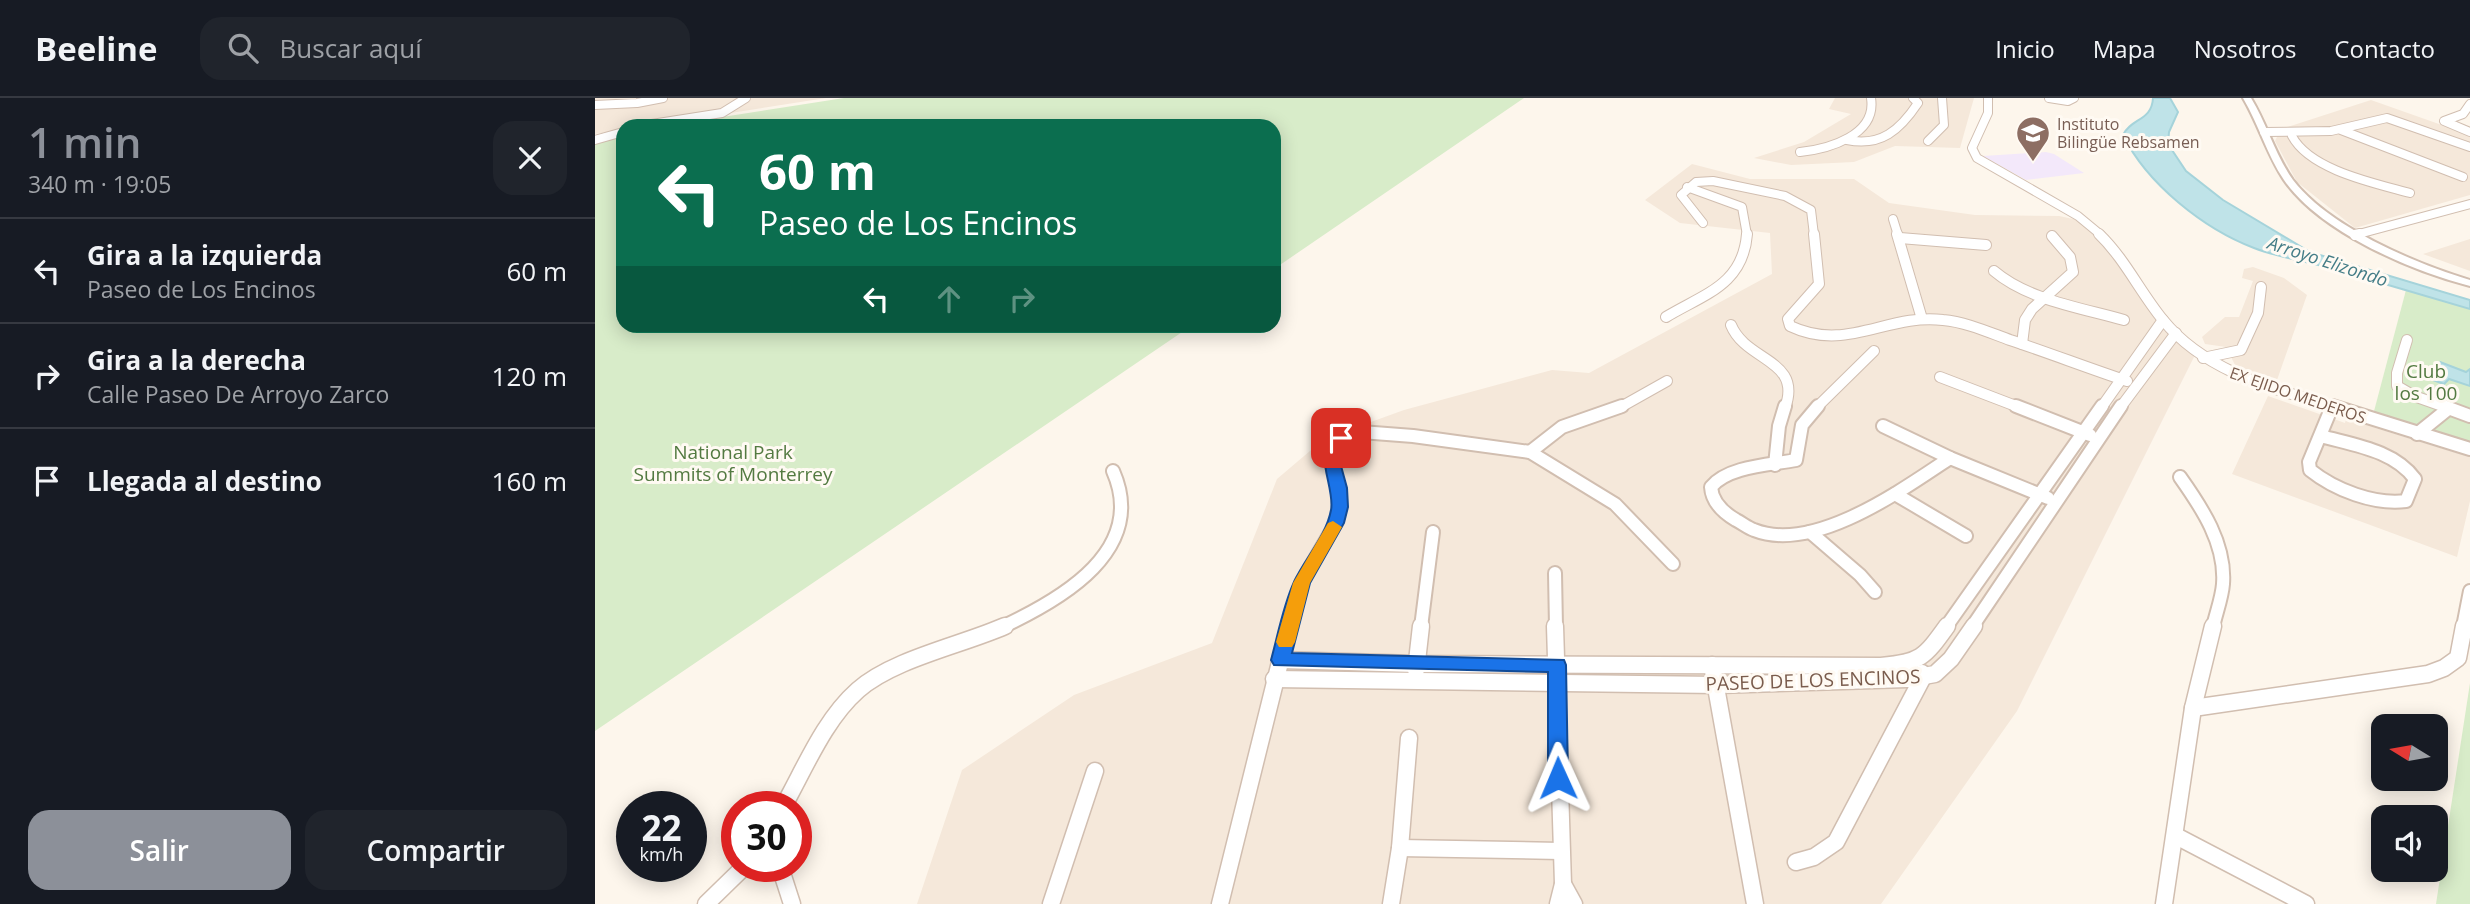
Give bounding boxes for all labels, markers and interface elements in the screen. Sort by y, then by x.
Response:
search box [200,17,690,80]
text: Beeline [35,26,158,71]
icon: search [224,29,262,67]
text: Buscar aquí [280,30,422,66]
text: Inicio [1995,32,2055,65]
text: Mapa [2093,32,2156,65]
text: Nosotros [2194,32,2296,65]
text: Contacto [2334,32,2435,65]
text: 1 min [28,113,141,170]
place label: Instituto Bilingüe Rebsamen [2057,113,2200,153]
school or university icon: Instituto Bilingüe Rebsamen [2014,114,2052,163]
button: close [493,121,567,195]
text: 60 m [759,138,876,204]
icon: left [644,147,735,238]
text: 340 m · 19:05 [28,168,171,200]
text: Paseo de Los Encinos [759,201,1077,244]
water label: Arroyo Elizondo [2263,230,2391,292]
text: Gira a la izquierda [87,237,322,273]
icon: left [28,252,66,290]
text: 60 m [506,253,567,289]
text: Paseo de Los Encinos [87,273,316,305]
icon: left [857,280,895,318]
icon: ahead [930,280,968,318]
icon: right [1003,280,1041,318]
text: Gira a la derecha [87,342,306,378]
icon: right [28,357,66,395]
text: 120 m [492,358,567,394]
park label: Club los 100 [2395,358,2457,406]
street label: EX EJIDO MEDEROS [2227,361,2369,429]
text: Calle Paseo De Arroyo Zarco [87,378,389,410]
pin [1311,408,1371,468]
icon: arrive [1322,419,1360,457]
park label: National Park Summits of Monterrey [634,439,833,487]
icon: arrive [28,462,66,500]
text: Llegada al destino [87,463,322,499]
text: 160 m [492,463,567,499]
street label: PASEO DE LOS ENCINOS [1705,663,1921,697]
north arrow [2371,714,2448,791]
map controls [2371,714,2448,882]
position arrow [1521,741,1595,815]
speed limit sign: 30 [721,791,812,882]
text: 22 [641,804,682,851]
button: sound [2371,805,2448,882]
button: Salir [28,810,291,890]
button: Compartir [305,810,567,890]
text: km/h [640,842,683,866]

